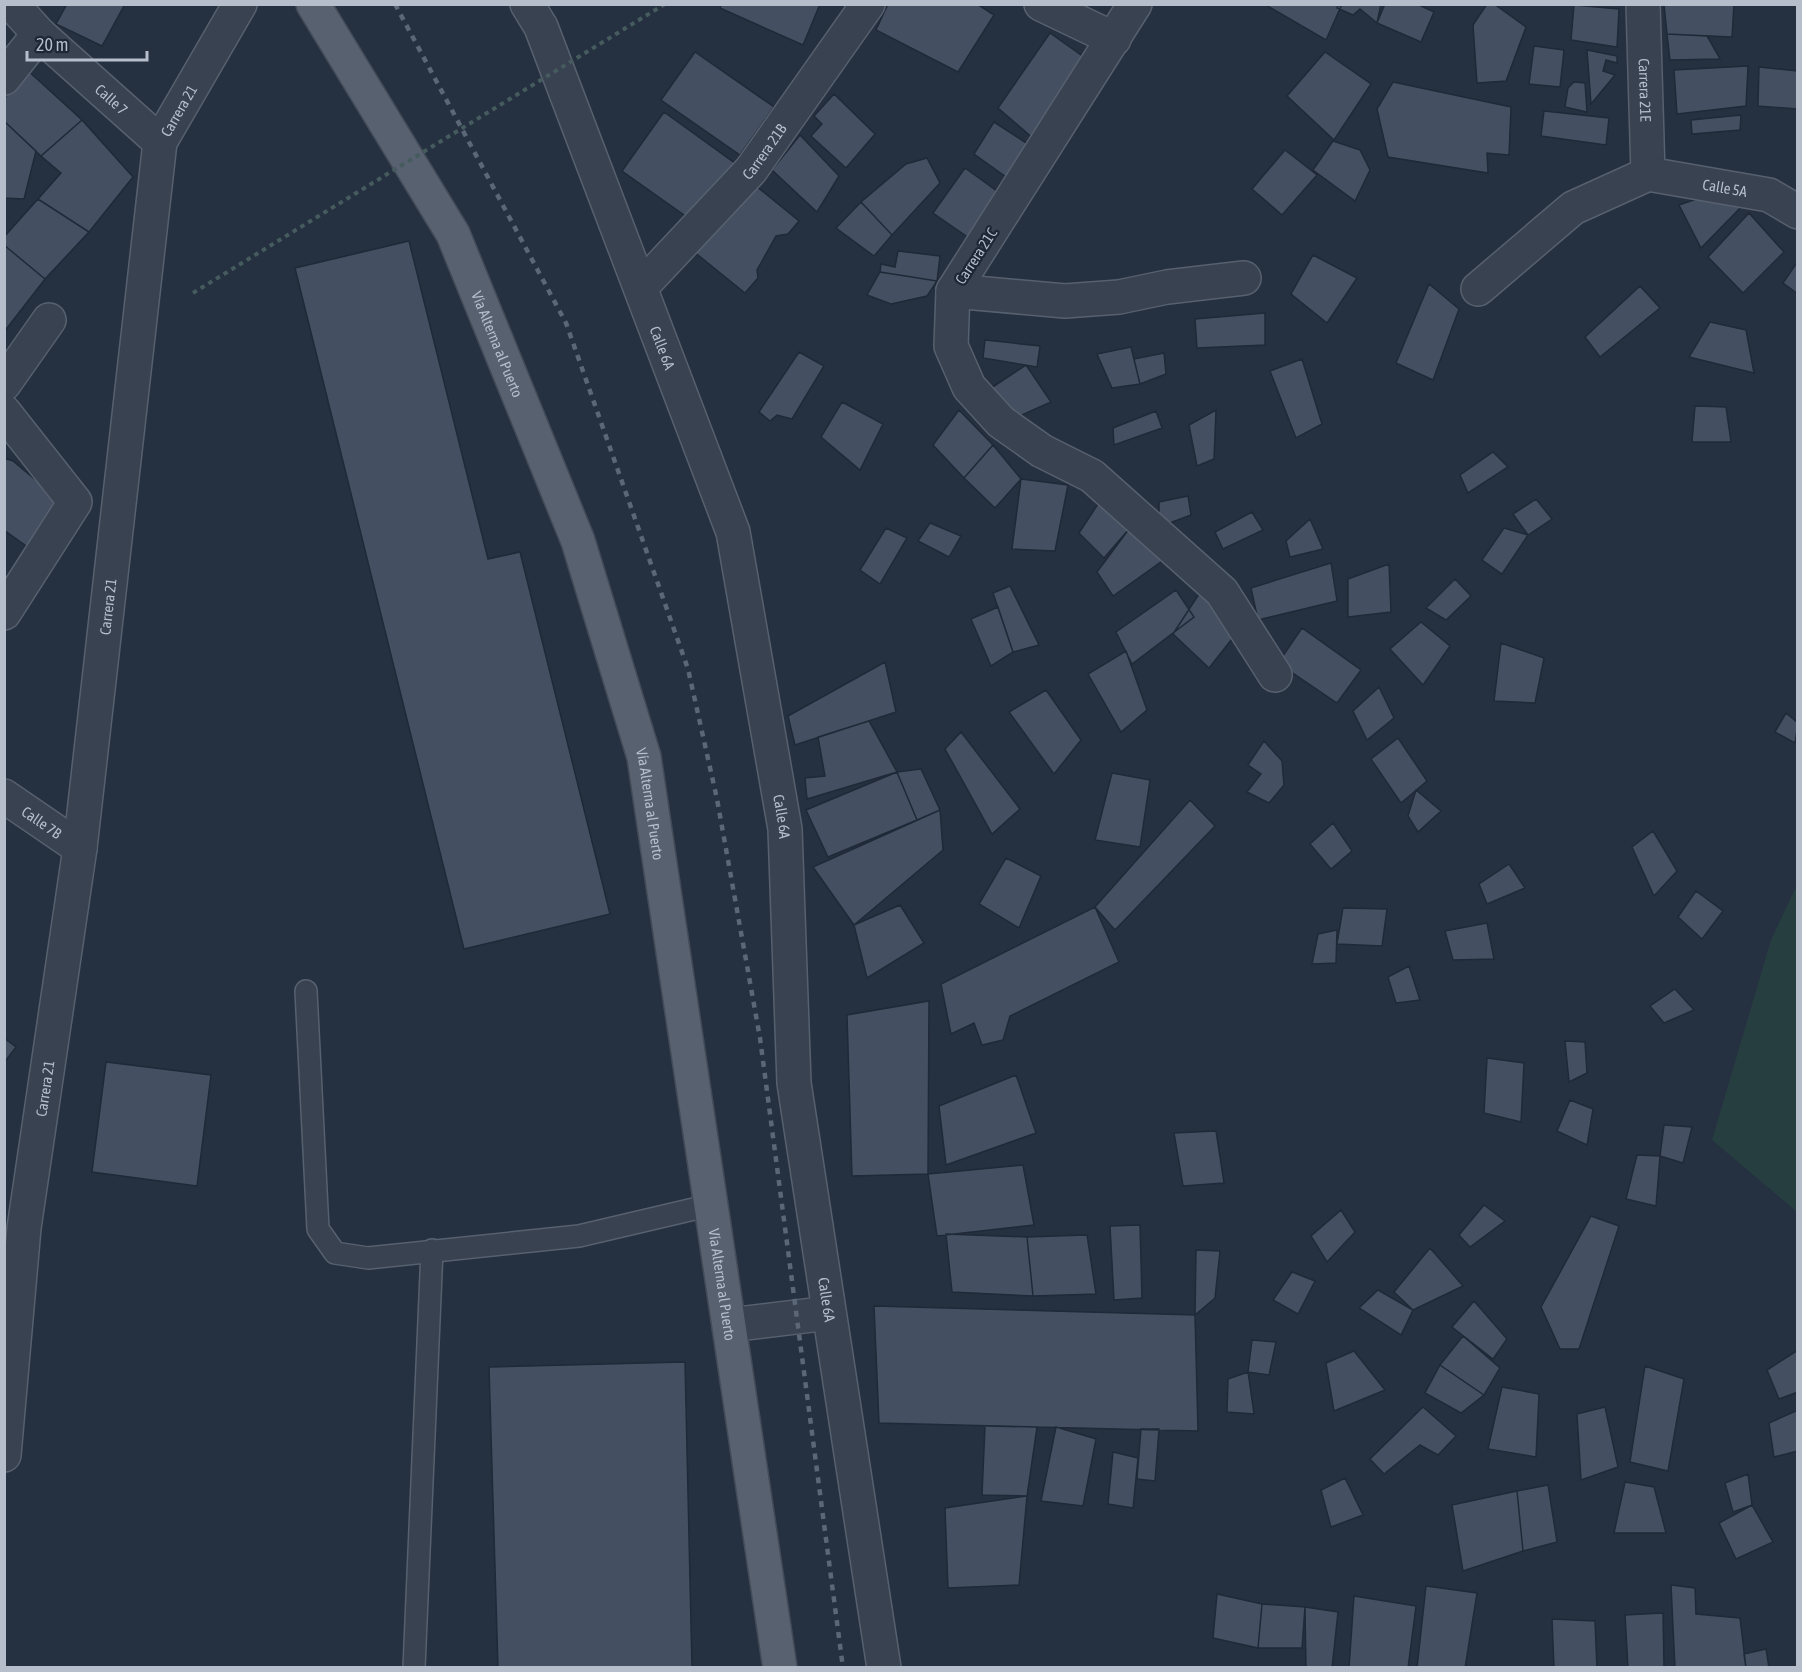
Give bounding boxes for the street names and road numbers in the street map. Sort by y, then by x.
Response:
street label: Carrera 21E [1636,58,1655,122]
street label: Calle 7 [92,80,131,118]
street label: Carrera 21 [157,82,200,139]
street label: Carrera 21B [739,120,789,182]
street label: Calle 5A [1701,175,1749,200]
street label: Carrera 21C [952,225,1001,287]
street label: Vía Alterna al Puerto [469,288,527,399]
street label: Calle 6A [647,324,679,372]
street label: Carrera 21 [96,577,119,636]
street label: Vía Alterna al Puerto [633,746,668,861]
street label: Calle 6A [771,793,794,840]
street label: Calle 7B [19,802,65,842]
street label: Carrera 21 [32,1059,57,1118]
street label: Vía Alterna al Puerto [706,1227,740,1342]
street label: Calle 6A [816,1276,839,1324]

